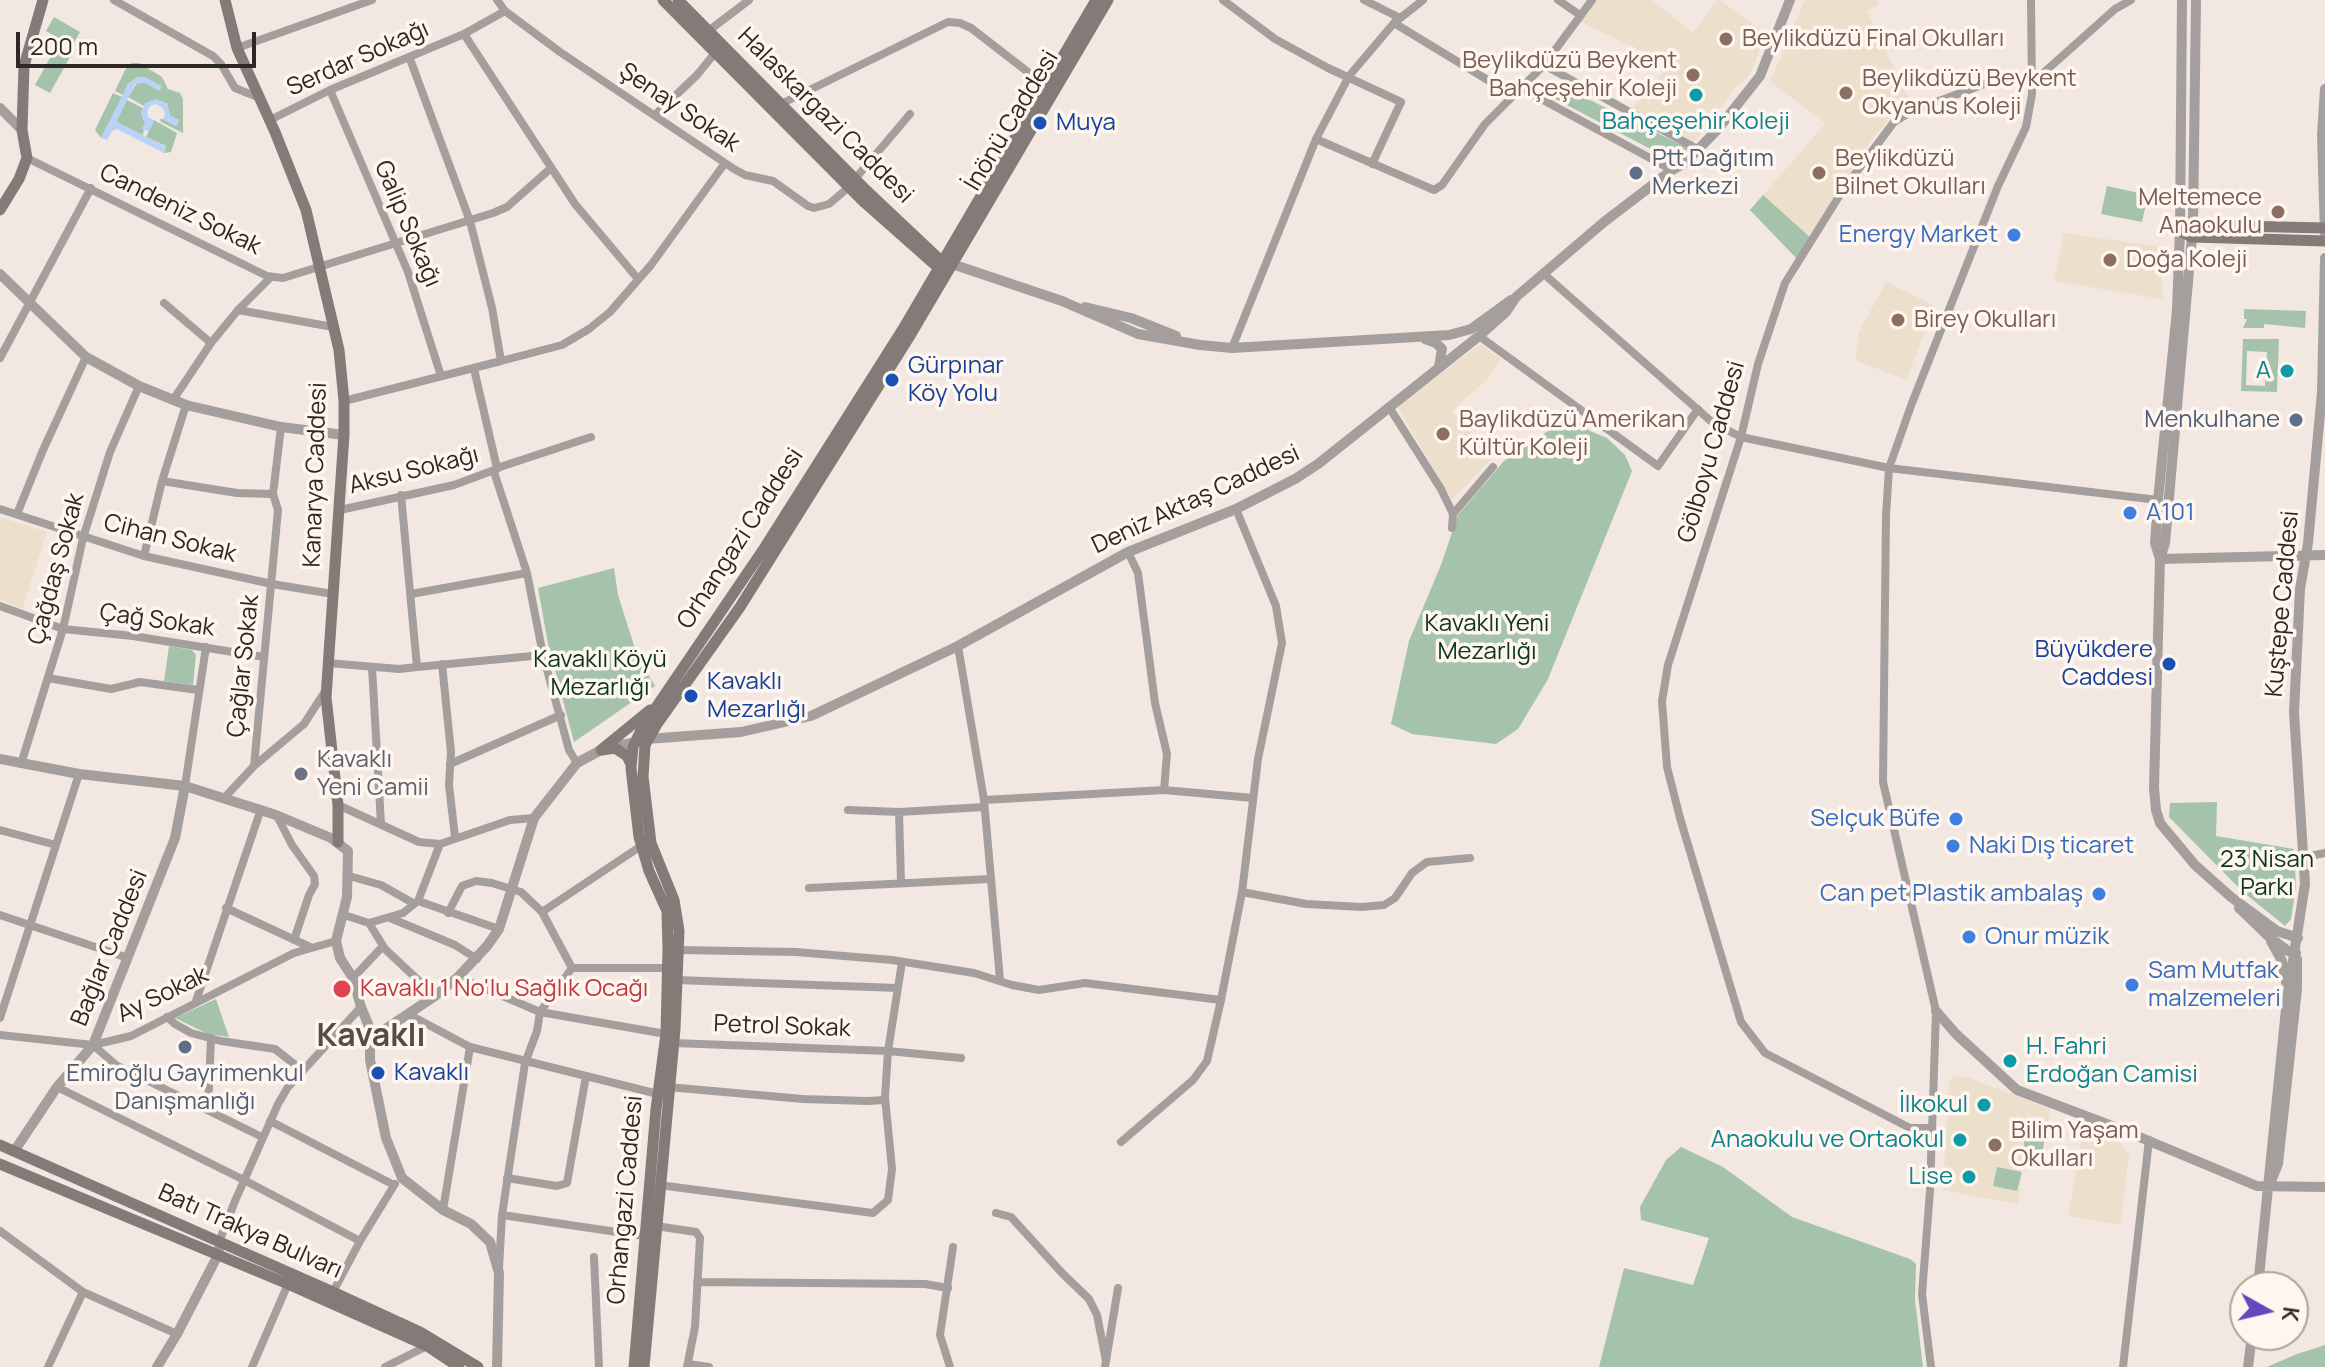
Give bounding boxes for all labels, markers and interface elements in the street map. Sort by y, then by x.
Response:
street label: Serdar Sokağı [283,15,433,103]
scale bar [20,16,260,66]
street label: Halaskargazi Caddesi [731,22,919,210]
place label: Beylikdüzü Final Okulları [1742,25,2004,53]
text: 200 m [30,29,98,62]
marker: Beylikdüzü Final Okulları [1717,30,1735,48]
street label: İnönü Caddesi [959,46,1065,196]
place label: Beylikdüzü Beykent Bahçeşehir Koleji [1462,47,1677,103]
street label: Şenay Sokak [613,57,745,159]
place label: Beylikdüzü Beykent Okyanus Koleji [1862,65,2077,121]
marker: Beylikdüzü Beykent Bahçeşehir Koleji [1684,66,1702,84]
marker: Beylikdüzü Beykent Okyanus Koleji [1837,84,1855,102]
marker: Bahçeşehir Koleji [1687,86,1705,104]
place label: Bahçeşehir Koleji [1602,108,1790,136]
place label: Muya [1056,109,1116,137]
marker: Muya [1031,114,1049,132]
place label: Ptt Dağıtım Merkezi [1652,145,1774,201]
place label: Beylikdüzü Bilnet Okulları [1835,145,1986,201]
street label: Galip Sokağı [367,156,447,292]
street label: Candeniz Sokak [95,158,265,262]
marker: Ptt Dağıtım Merkezi [1627,164,1645,182]
marker: Beylikdüzü Bilnet Okulları [1810,164,1828,182]
place label: Meltemece Anaokulu [2138,184,2262,240]
marker: Meltemece Anaokulu [2269,203,2287,221]
place label: Energy Market [1839,221,1998,249]
marker: Energy Market [2005,226,2023,244]
place label: Doğa Koleji [2126,246,2247,274]
marker: Doğa Koleji [2101,251,2119,269]
place label: Birey Okulları [1914,306,2056,334]
marker: Birey Okulları [1889,311,1907,329]
place label: Gürpınar Köy Yolu [908,352,1004,408]
place label: A [2256,357,2271,385]
street label: Gölboyu Caddesi [1672,358,1752,546]
marker: A [2278,362,2296,380]
marker: Gürpınar Köy Yolu [883,371,901,389]
street label: Kanarya Caddesi [298,382,334,568]
place label: Baylikdüzü Amerikan Kültür Koleji [1459,406,1685,462]
place label: Menkulhane [2144,406,2280,434]
marker: Menkulhane [2287,411,2305,429]
marker: Baylikdüzü Amerikan Kültür Koleji [1434,425,1452,443]
street label: Deniz Aktaş Caddesi [1088,439,1304,561]
street label: Aksu Sokağı [346,441,482,501]
street label: Orhangazi Caddesi [672,443,810,635]
street label: Çağdaş Sokak [23,490,91,648]
place label: A101 [2146,499,2195,527]
marker: A101 [2121,504,2139,522]
street label: Cihan Sokak [101,509,239,569]
street label: Kuştepe Caddesi [2260,509,2306,699]
street label: Çağlar Sokak [222,593,266,739]
street label: Çağ Sokak [98,599,216,643]
park label: Kavaklı Yeni Mezarlığı [1425,610,1549,666]
place label: Büyükdere Caddesi [2035,636,2153,692]
park label: Kavaklı Köyü Mezarlığı [533,646,667,702]
marker: Büyükdere Caddesi [2160,655,2178,673]
place label: Kavaklı Mezarlığı [707,668,806,724]
marker: Kavaklı Mezarlığı [682,687,700,705]
place label: Kavaklı Yeni Camii [317,746,429,802]
marker: Kavaklı Yeni Camii [292,765,310,783]
place label: Selçuk Büfe [1810,805,1940,833]
marker: Selçuk Büfe [1947,810,1965,828]
place label: Naki Dış ticaret [1969,832,2134,860]
marker: Naki Dış ticaret [1944,837,1962,855]
park label: 23 Nisan Parkı [2220,846,2314,902]
street label: Bağlar Caddesi [66,866,154,1030]
place label: Can pet Plastik ambalaş [1820,880,2083,908]
marker: Can pet Plastik ambalaş [2090,885,2108,903]
place label: Onur müzik [1985,923,2109,951]
marker: Onur müzik [1960,928,1978,946]
place label: Sam Mutfak malzemeleri [2148,957,2281,1013]
street label: Ay Sokak [113,961,213,1029]
place label: Kavaklı 1 No'lu Sağlık Ocağı [360,975,648,1003]
marker: Sam Mutfak malzemeleri [2123,976,2141,994]
marker: Kavaklı 1 No'lu Sağlık Ocağı [331,978,353,1000]
street label: Petrol Sokak [713,1010,851,1044]
district label: Kavaklı [317,1018,425,1056]
place label: H. Fahri Erdoğan Camisi [2026,1033,2198,1089]
marker: Emiroğlu Gayrimenkul Danışmanlığı [176,1038,194,1056]
marker: H. Fahri Erdoğan Camisi [2001,1052,2019,1070]
place label: Kavaklı [394,1059,469,1087]
place label: Emiroğlu Gayrimenkul Danışmanlığı [66,1060,304,1116]
marker: Kavaklı [369,1064,387,1082]
place label: İlkokul [1899,1091,1968,1119]
street label: Orhangazi Caddesi [603,1094,649,1306]
marker: İlkokul [1975,1096,1993,1114]
place label: Bilim Yaşam Okulları [2011,1117,2139,1173]
place label: Anaokulu ve Ortaokul [1711,1126,1944,1154]
marker: Anaokulu ve Ortaokul [1951,1131,1969,1149]
marker: Bilim Yaşam Okulları [1986,1136,2004,1154]
place label: Lise [1909,1163,1953,1191]
marker: Lise [1960,1168,1978,1186]
street label: Batı Trakya Bulvarı [153,1178,347,1286]
north arrow [2229,1271,2309,1351]
text: K [2275,1305,2307,1323]

